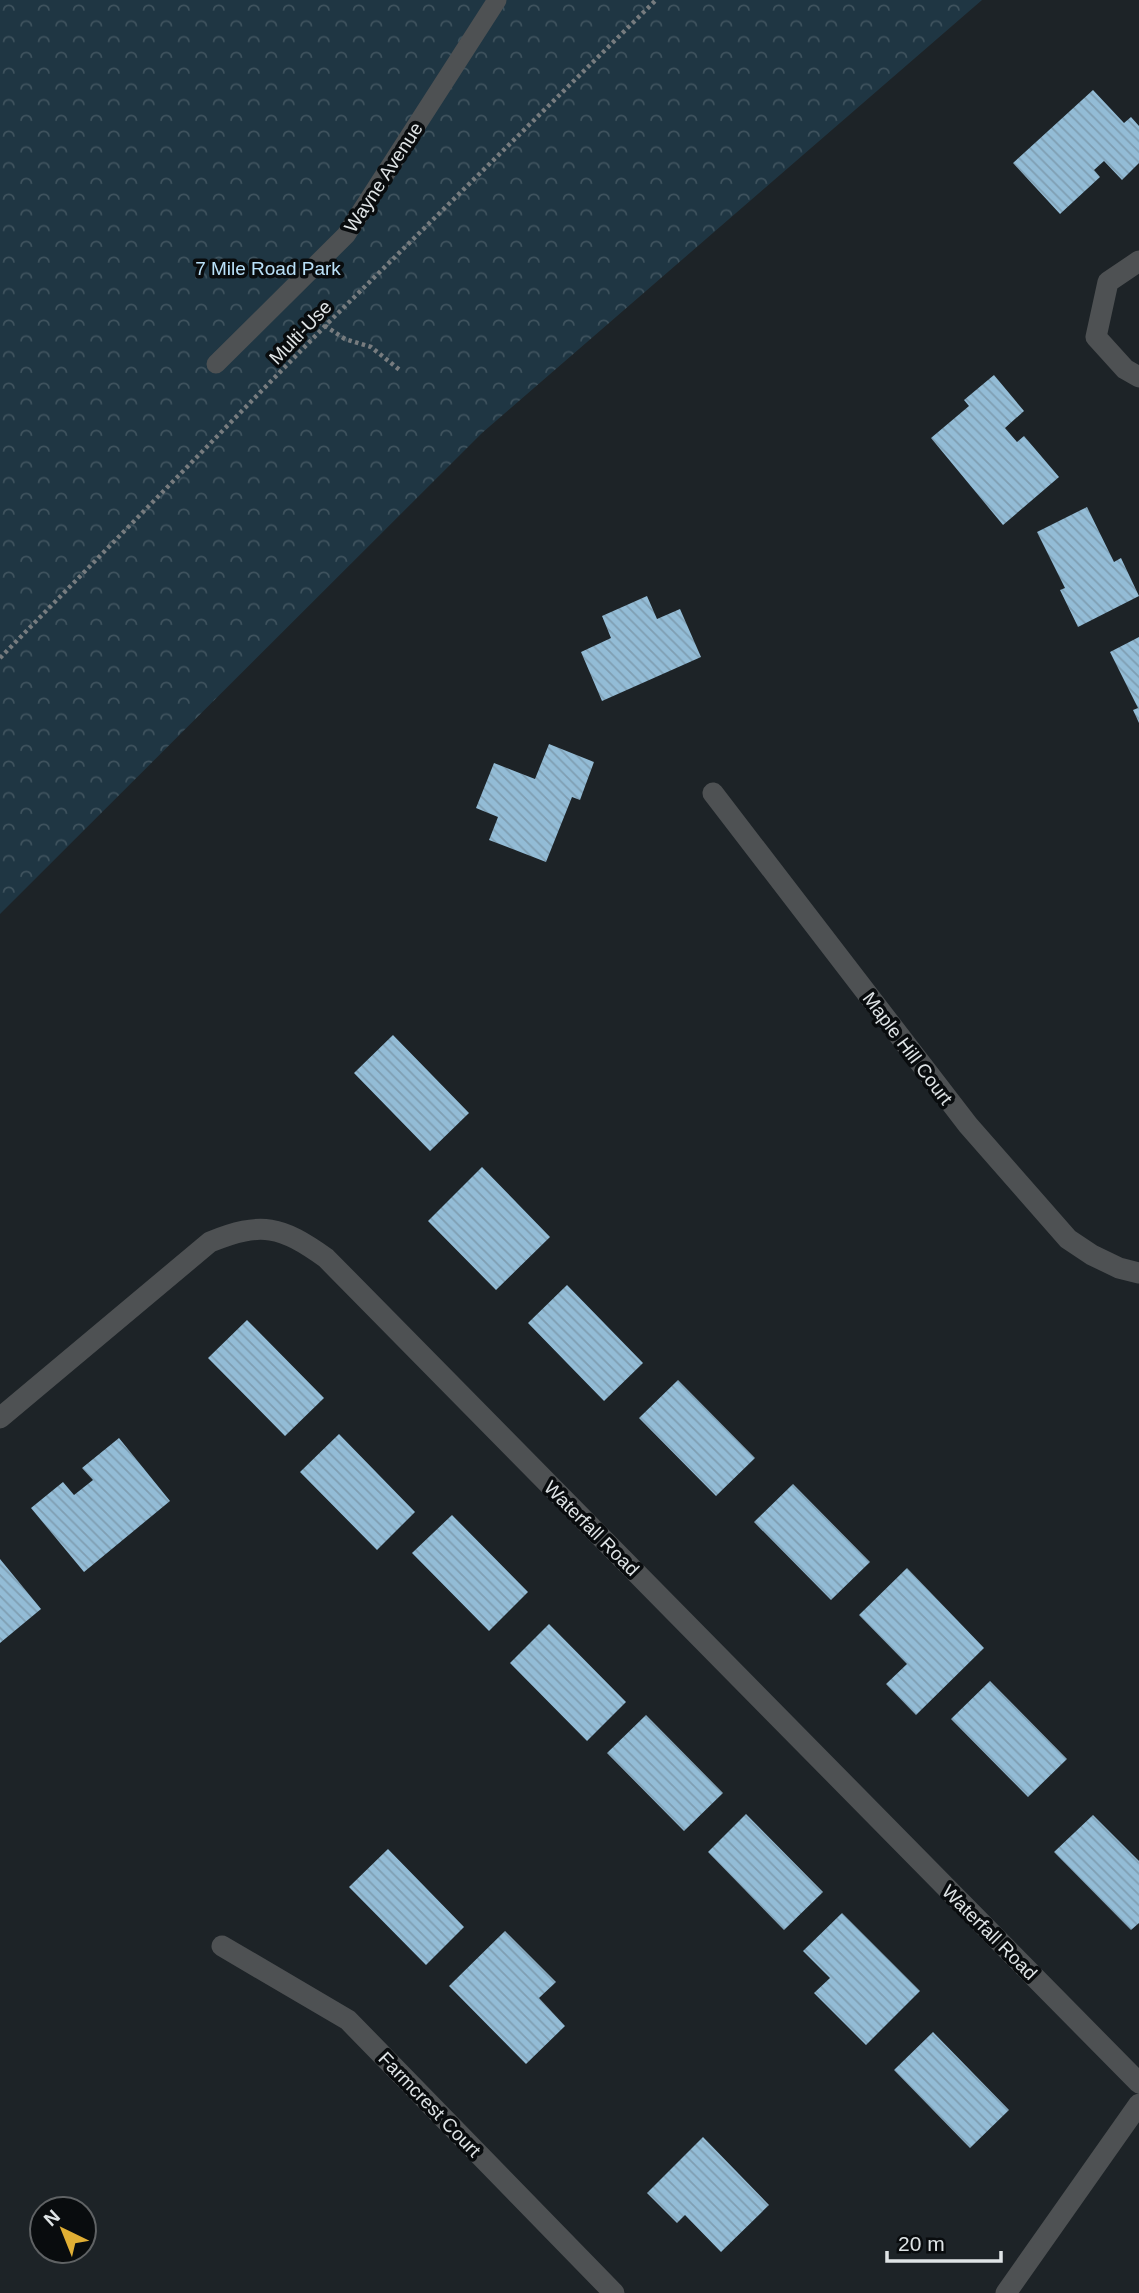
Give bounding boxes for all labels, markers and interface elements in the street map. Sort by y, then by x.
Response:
street label: Wayne Avenue [340,118,427,236]
park label: 7 Mile Road Park [195,258,341,279]
street label: Multi-Use [265,296,336,368]
street label: Maple Hill Court [859,988,957,1109]
street label: Waterfall Road [540,1477,643,1580]
street label: Waterfall Road [938,1881,1041,1984]
street label: Farmcrest Court [374,2048,485,2162]
north arrow [28,2195,98,2265]
text: N [40,2206,64,2230]
scale bar [887,2220,1001,2264]
text: 20 m [898,2232,945,2255]

